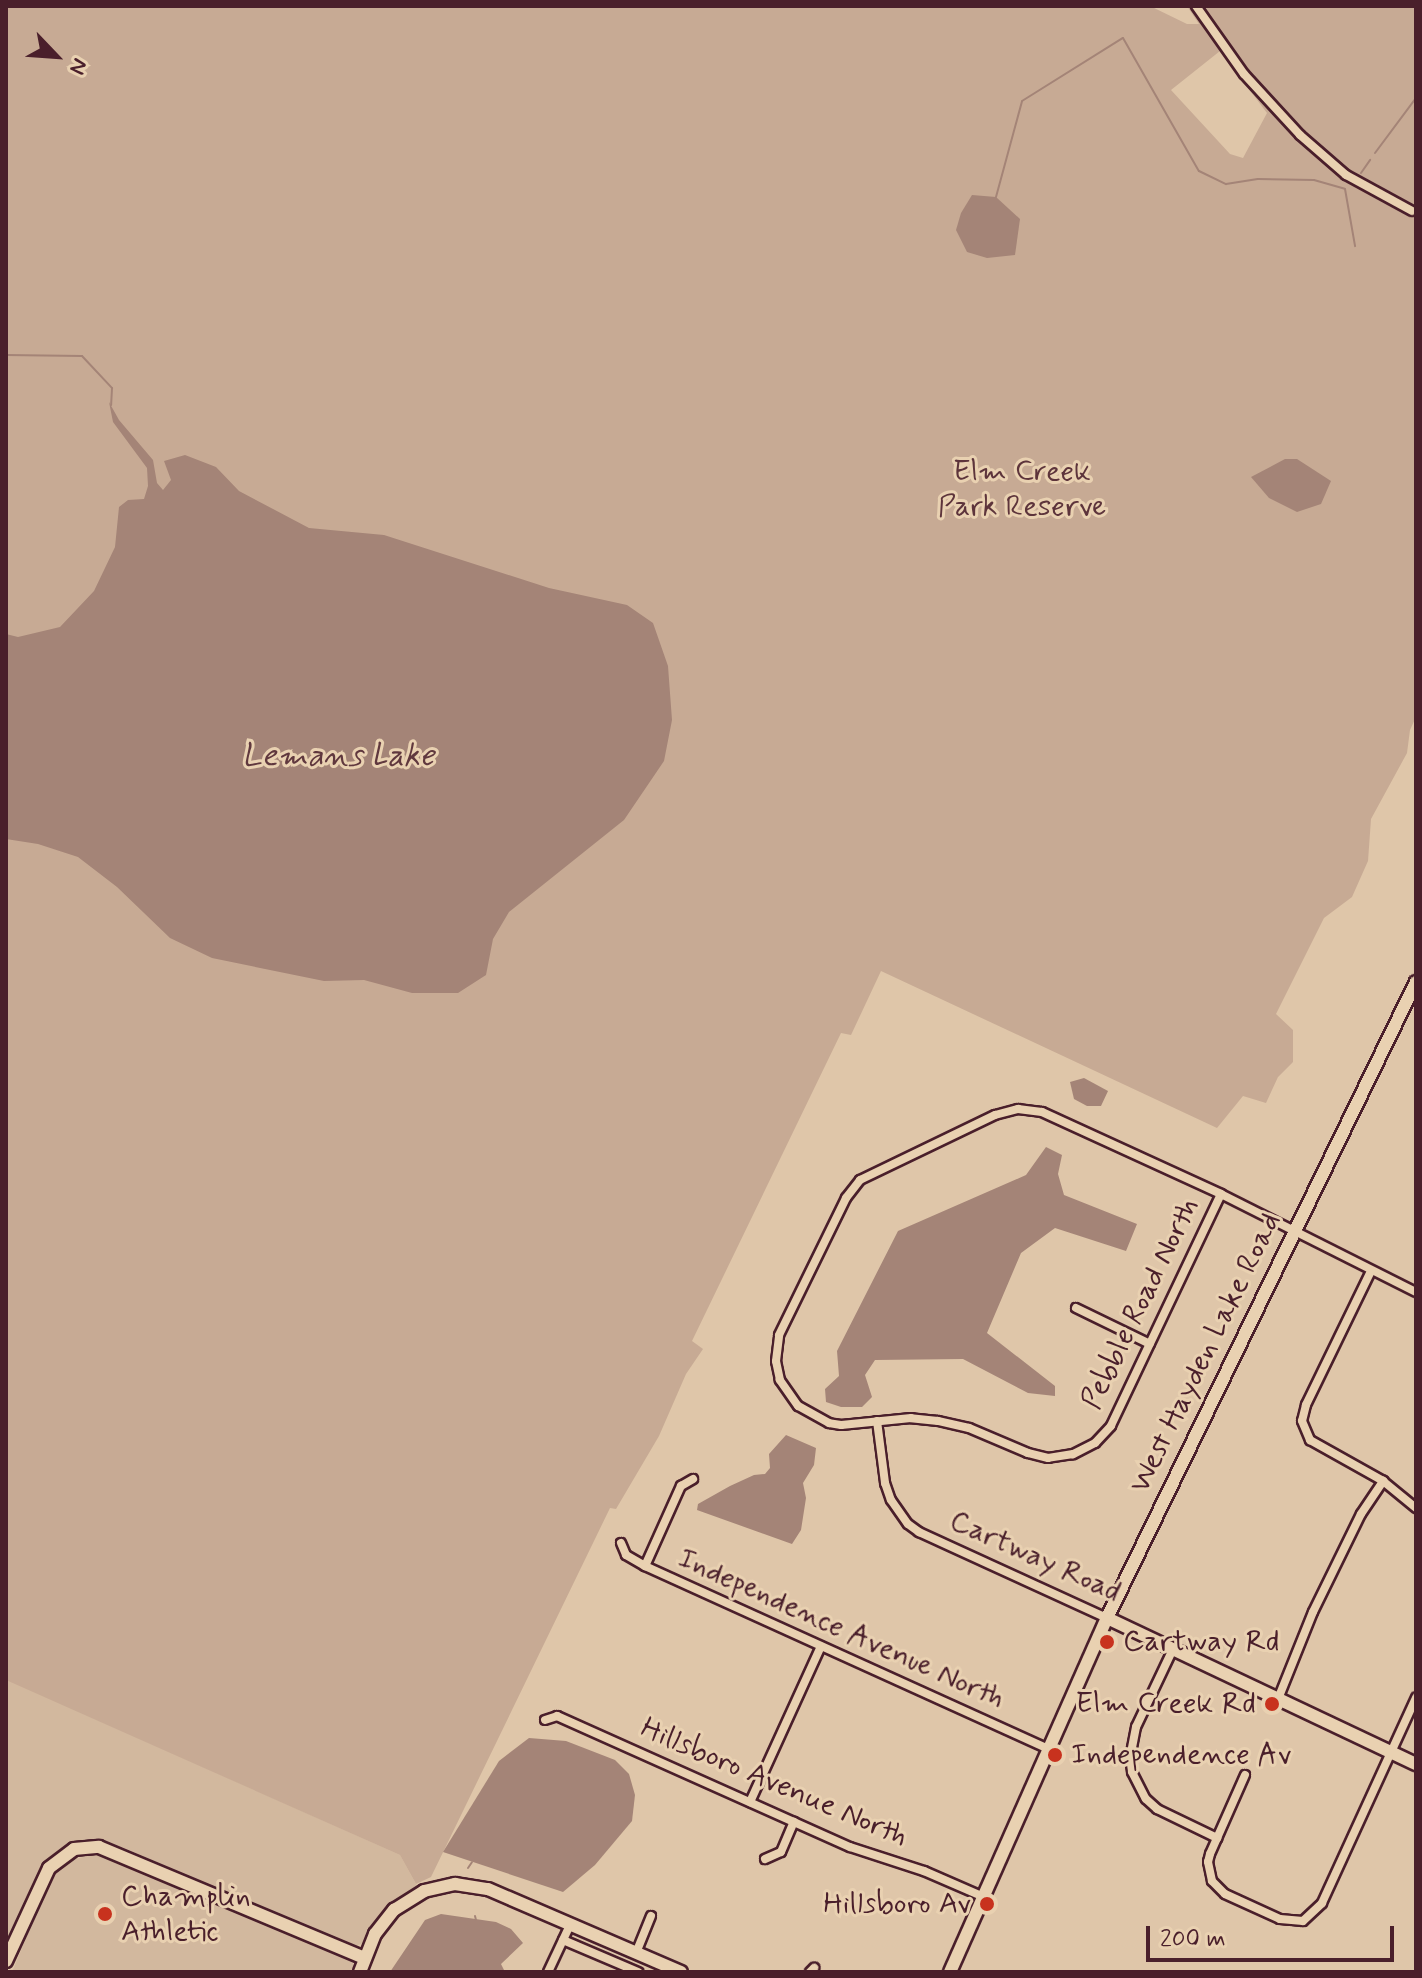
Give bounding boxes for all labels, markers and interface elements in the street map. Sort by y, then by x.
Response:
north arrow [16,16,96,96]
text: N [62,54,94,79]
park label: Elm Creek Park Reserve [938,454,1106,524]
water label: Lemans Lake [239,737,437,775]
street label: Pebble Road North [1074,1192,1208,1416]
street label: West Hayden Lake Road [1123,1208,1289,1498]
street label: Cartway Road [944,1503,1126,1611]
street label: Independence Avenue North [670,1540,1012,1718]
place label: Cartway Rd [1123,1624,1278,1660]
marker: Cartway Rd [1098,1633,1116,1651]
place label: Elm Creek Rd [1079,1686,1256,1722]
marker: Elm Creek Rd [1263,1695,1281,1713]
street label: Hillsboro Avenue North [635,1710,913,1856]
place label: Independence Av [1071,1737,1290,1773]
marker: Independence Av [1046,1746,1064,1764]
place label: Champlin Athletic [121,1879,251,1950]
place label: Hillsboro Av [823,1886,971,1922]
marker: Hillsboro Av [978,1895,996,1913]
marker: Champlin Athletic [96,1905,114,1923]
scale bar [1150,1910,1398,1960]
text: 200 m [1160,1924,1226,1955]

